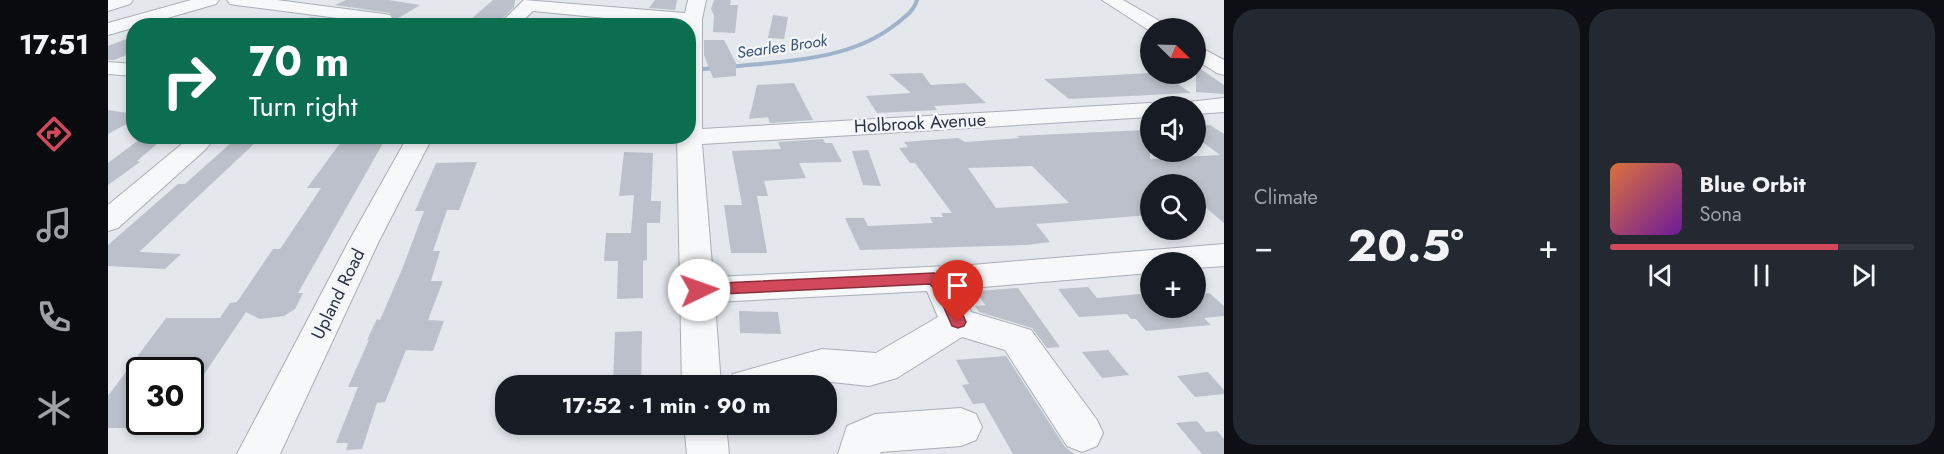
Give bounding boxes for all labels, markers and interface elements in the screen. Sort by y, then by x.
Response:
north arrow [1140,18,1206,84]
map controls [1140,18,1206,318]
text: 17:51 [19,25,89,64]
water label: Searles Brook [735,29,830,64]
text: 70 m [249,31,349,92]
icon: right [150,42,228,120]
text: Turn right [249,87,357,126]
button: sound [1140,96,1206,162]
street label: Holbrook Avenue [853,107,987,139]
icon: directions [33,113,75,155]
text: Blue Orbit [1700,168,1806,200]
button: search [1140,174,1206,240]
text: Climate [1254,183,1318,212]
text: Sona [1700,200,1742,229]
icon: music [33,204,75,246]
text: 20.5° [1348,213,1464,278]
text: − [1254,223,1273,270]
text: + [1538,223,1558,270]
street label: Upland Road [305,244,371,344]
button: + [1140,252,1206,318]
position arrow [667,258,731,322]
icon: previous [1644,259,1677,292]
icon: pause [1745,259,1778,292]
icon: next [1847,259,1880,292]
pin [932,260,983,322]
icon: arrive [941,269,974,302]
icon: phone [33,296,75,338]
speed limit sign: 30 [126,357,204,435]
icon: climate [33,387,75,429]
text: 17:52 · 1 min · 90 m [561,389,771,421]

